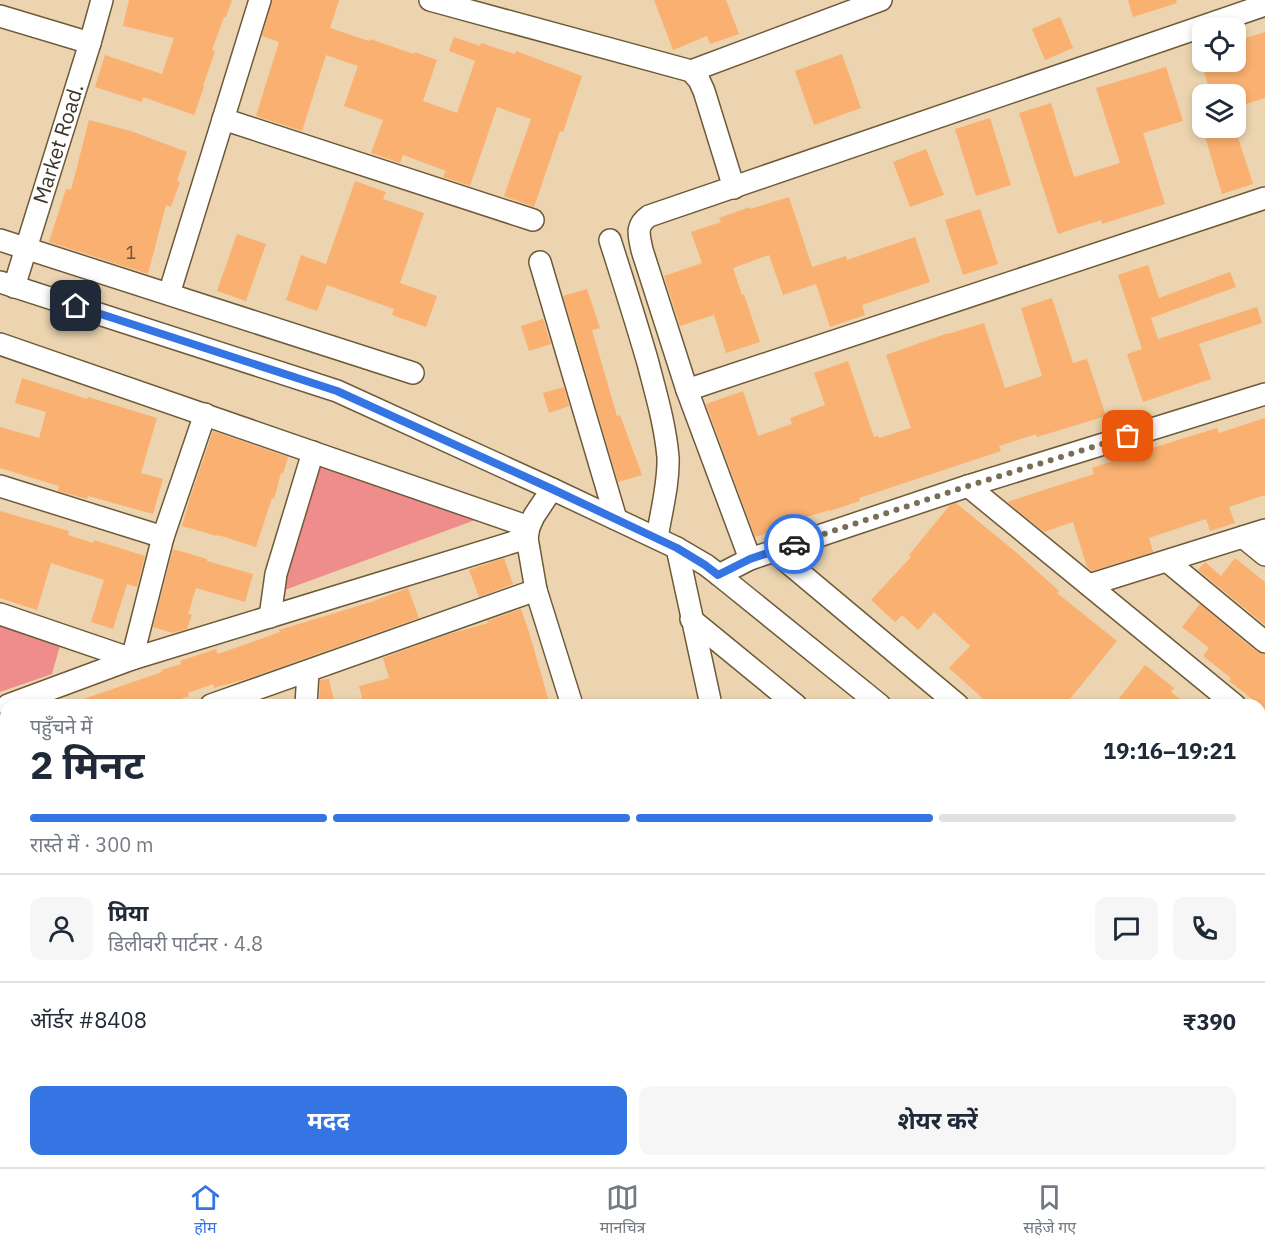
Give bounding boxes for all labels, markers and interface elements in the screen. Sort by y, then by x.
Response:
map controls [1192,18,1246,138]
button: locate [1192,18,1246,72]
street label: Market Road. [26,80,90,207]
button: layers [1192,84,1246,138]
house number: 1 [126,241,136,264]
pin [50,280,101,331]
icon: home [59,289,92,322]
pin [1102,410,1153,461]
icon: bag [1111,419,1144,452]
courier [764,514,824,574]
icon: car [778,528,811,561]
text: पहुँचने में [30,713,92,740]
text: 19:16–19:21 [1103,736,1236,765]
text: 2 मिनट [30,739,144,790]
text: रास्ते में · 300 m [30,831,153,858]
button: person [30,897,93,960]
button: chat [1095,897,1158,960]
button: phone [1173,897,1236,960]
text: प्रिया [108,898,148,927]
text: डिलीवरी पार्टनर · 4.8 [108,930,263,957]
text: ऑर्डर #8408 [30,1005,147,1034]
text: ₹390 [1183,1007,1236,1036]
button: मदद [30,1086,627,1155]
button: शेयर करें [639,1086,1236,1155]
tab: होम [189,1181,222,1240]
tab: मानचित्र [600,1181,645,1240]
tab: सहेजे गए [1023,1181,1076,1240]

